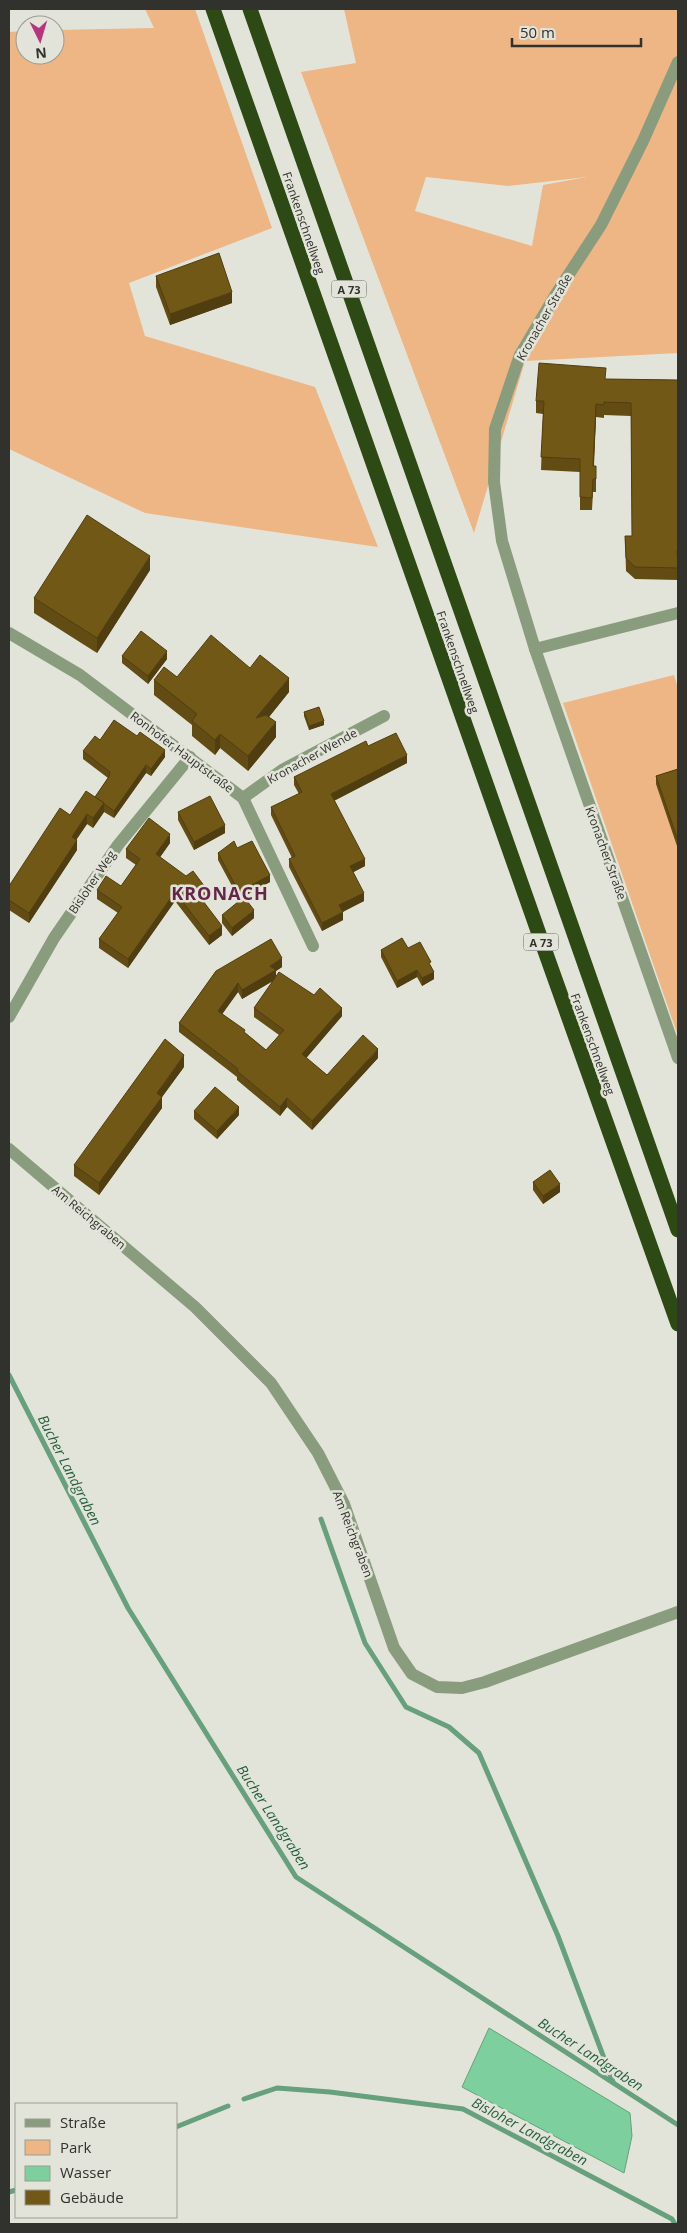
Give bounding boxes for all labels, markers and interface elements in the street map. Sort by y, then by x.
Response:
north arrow [15,15,65,65]
scale bar [512,15,641,47]
text: 50 m [520,22,555,42]
text: N [35,43,48,63]
street label: Frankenschnellweg [279,170,330,277]
street label: Kronacher Straße [512,270,576,364]
road number: A 73 [332,280,366,298]
street label: Frankenschnellweg [433,609,484,716]
street label: Ronhofer Hauptstraße [127,707,237,797]
street label: Kronacher Wende [264,724,360,788]
street label: Kronacher Straße [581,804,631,902]
street label: Bisloher Weg [64,847,120,917]
district label: KRONACH [171,881,269,905]
road number: A 73 [524,934,558,950]
street label: Frankenschnellweg [567,991,619,1098]
street label: Am Reichgraben [48,1181,130,1253]
water label: Bucher Landgraben [34,1411,106,1529]
street label: Am Reichgraben [329,1488,377,1580]
water label: Bucher Landgraben [233,1761,315,1873]
water label: Bucher Landgraben [535,2013,647,2095]
water label: Bisloher Landgraben [469,2093,591,2169]
legend [15,2103,178,2218]
text: Straße [60,2112,106,2132]
text: Park [60,2137,91,2157]
text: Wasser [60,2162,111,2182]
text: Gebäude [60,2187,124,2207]

